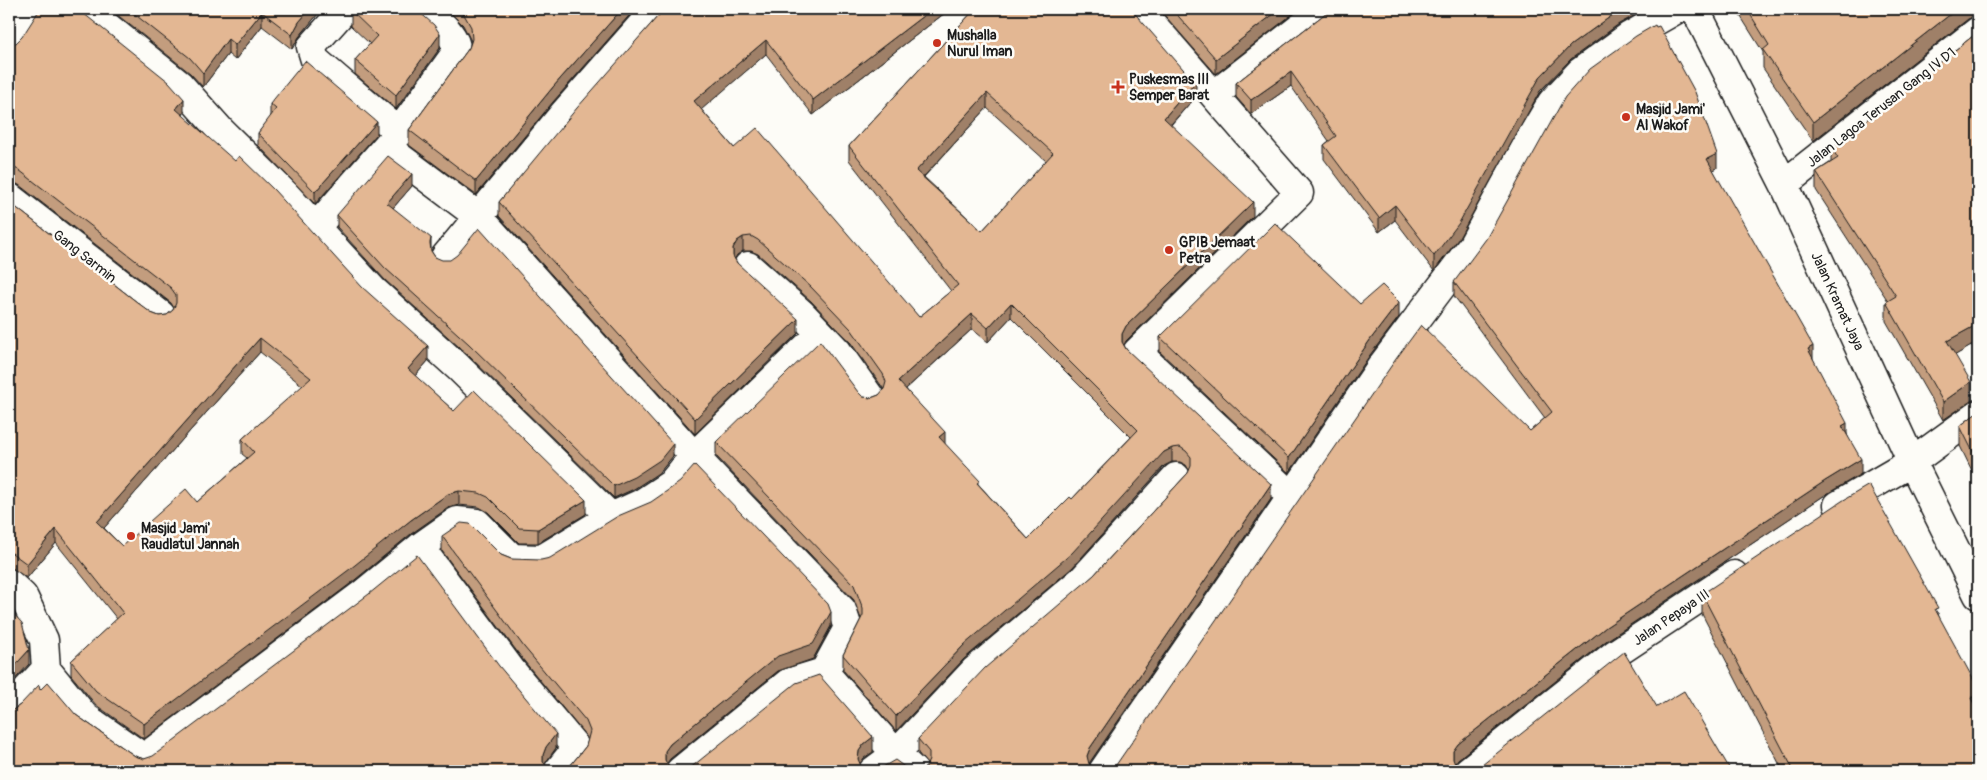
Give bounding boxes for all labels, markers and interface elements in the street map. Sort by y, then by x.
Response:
place label: Mushalla Nurul Iman [947,27,1012,60]
marker: Mushalla Nurul Iman [931,37,943,49]
street label: Jalan Lagoa Terusan Gang IV D1 [1803,44,1959,171]
place label: Puskesmas III Semper Barat [1129,71,1209,104]
marker: Puskesmas III Semper Barat [1111,80,1125,94]
place label: Masjid Jami' Al Wakof [1636,101,1706,134]
marker: Masjid Jami' Al Wakof [1620,111,1632,123]
street label: Gang Sarmin [50,226,120,286]
place label: GPIB Jemaat Petra [1179,234,1255,267]
marker: GPIB Jemaat Petra [1163,244,1175,256]
street label: Jalan Kramat Jaya [1807,249,1868,353]
place label: Masjid Jami' Raudlatul Jannah [141,520,240,553]
marker: Masjid Jami' Raudlatul Jannah [125,530,137,542]
street label: Jalan Pepaya III [1630,586,1713,649]

